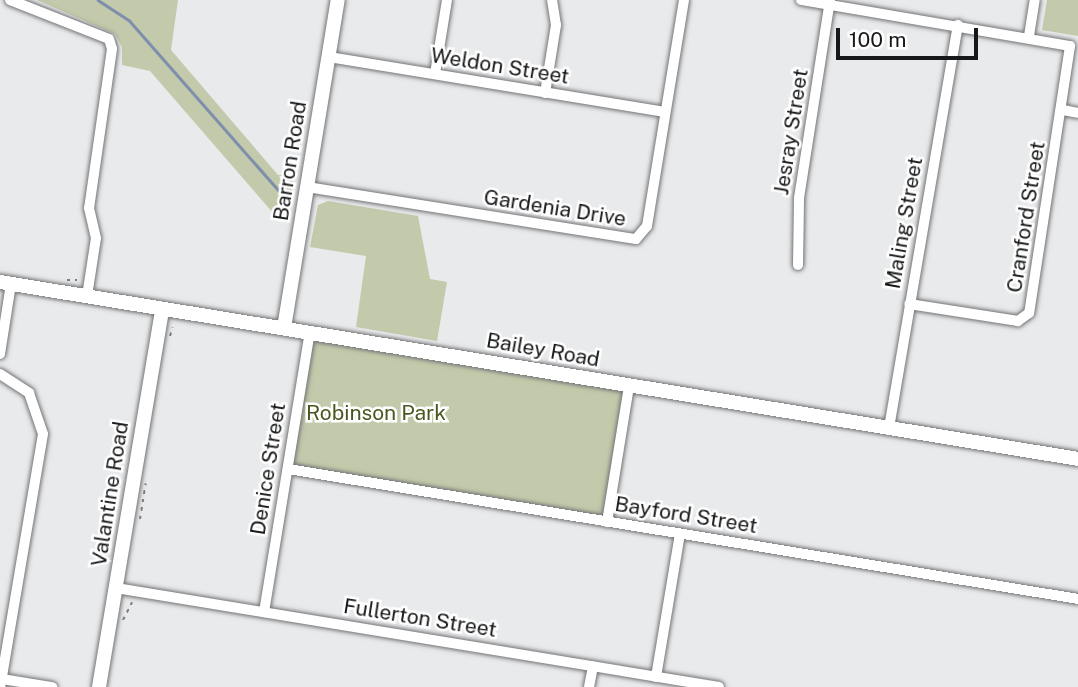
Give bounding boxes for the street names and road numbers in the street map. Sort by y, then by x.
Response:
street label: Weldon Street [429,43,571,89]
street label: Jesray Street [769,67,813,197]
street label: Barron Road [268,99,312,223]
street label: Cranford Street [1002,140,1050,294]
street label: Maling Street [880,155,928,291]
street label: Gardenia Drive [482,184,628,232]
street label: Bailey Road [484,328,602,372]
street label: Denice Street [245,401,291,537]
street label: Valantine Road [86,420,134,568]
street label: Bayford Street [613,491,759,539]
street label: Fullerton Street [342,593,498,643]

